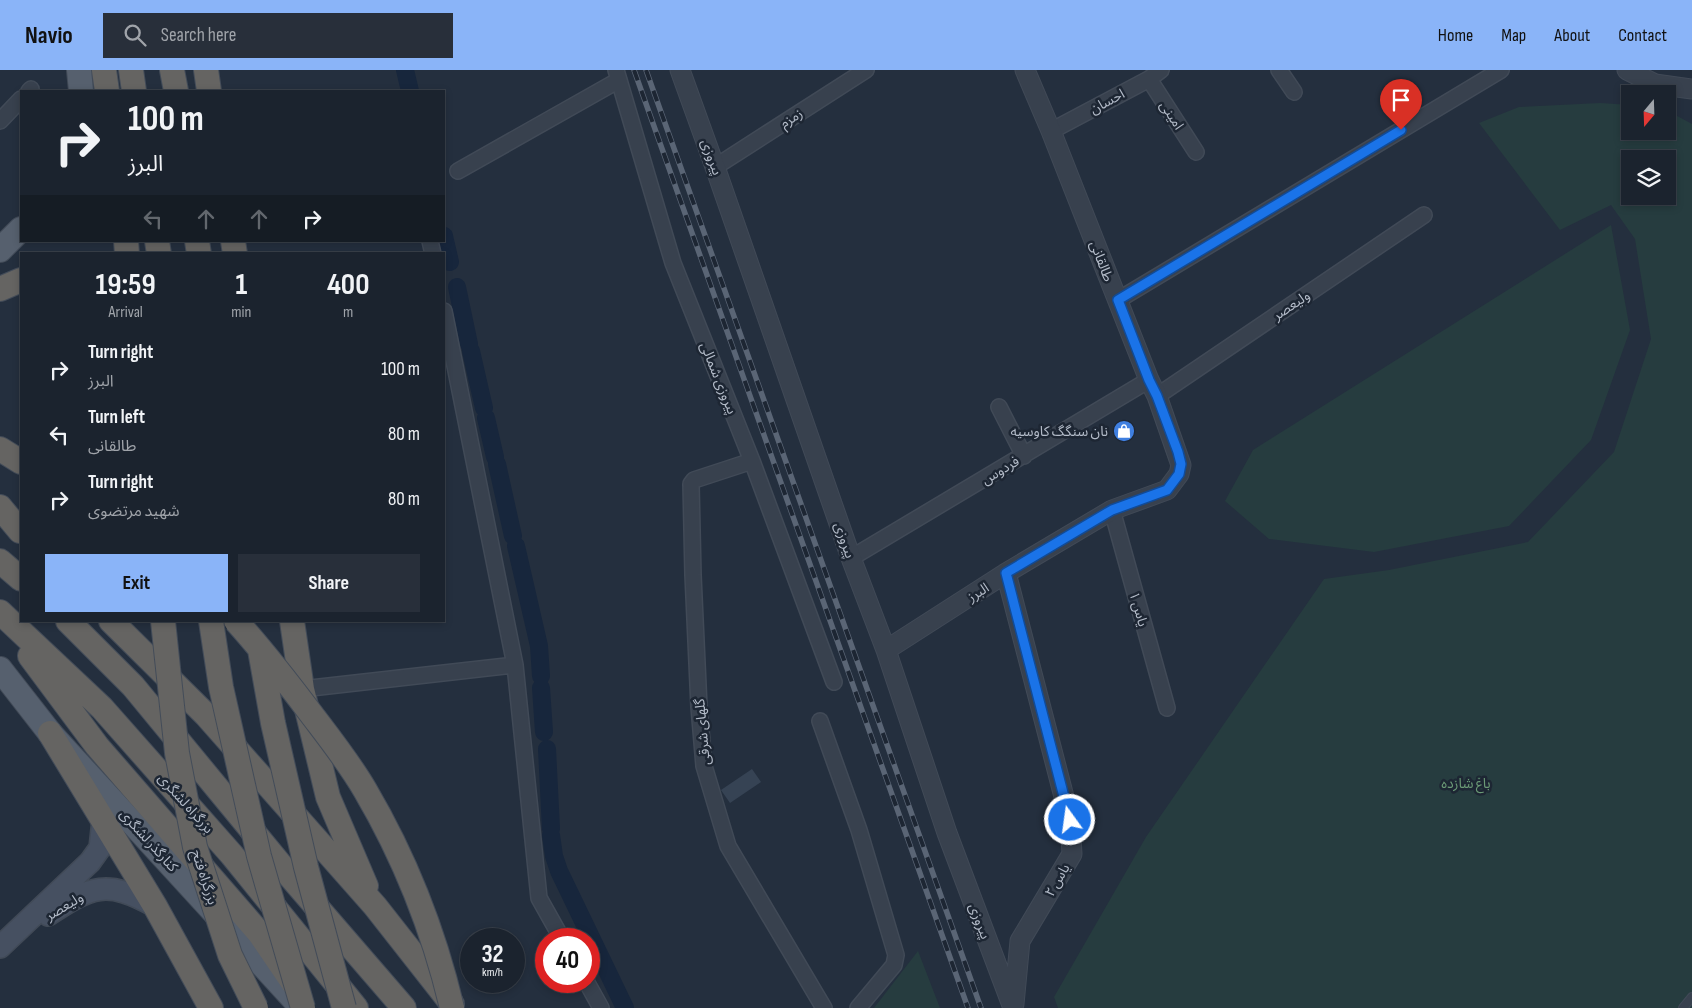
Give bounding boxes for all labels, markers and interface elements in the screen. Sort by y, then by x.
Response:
search box [103,13,453,58]
text: Navio [25,21,73,50]
icon: search [121,21,149,49]
text: Search here [161,24,236,47]
text: Home [1438,25,1473,46]
text: Map [1501,25,1526,46]
text: About [1554,25,1590,46]
text: Contact [1618,25,1667,46]
pin [1380,79,1422,130]
street label: احسان [1087,85,1128,118]
north arrow [1621,85,1676,140]
map controls [1621,85,1676,205]
icon: arrive [1387,86,1415,114]
text: 100 m [128,98,204,141]
street label: امینی [1156,98,1187,133]
street label: زمزم [777,105,807,134]
icon: right [45,110,110,175]
street label: پیروزی [696,137,726,178]
button: layers [1621,150,1676,205]
text: البرز [128,151,163,178]
icon: left [139,205,167,233]
icon: ahead [192,205,220,233]
icon: ahead [245,205,273,233]
icon: right [298,205,326,233]
street label: طالقانی [1086,238,1117,284]
text: 19:59 [96,267,156,303]
text: 1 [235,267,247,303]
text: 400 [327,267,369,303]
street label: ولیعصر [1269,287,1313,325]
text: Arrival [108,303,143,322]
text: min [231,303,251,322]
text: m [343,303,353,322]
street label: پیروزی شمالی [695,340,741,417]
text: Turn right [88,341,153,364]
icon: right [45,356,73,384]
text: 100 m [381,358,420,381]
text: البرز [88,372,114,391]
text: Turn left [88,406,145,429]
shop icon: نان سنگگ کاوسیه [1112,419,1136,443]
icon: left [45,421,73,449]
text: 80 m [388,423,420,446]
place label: نان سنگگ کاوسیه [1010,423,1108,440]
text: طالقانی [88,437,136,456]
street label: فردوس [978,453,1022,488]
text: Turn right [88,471,153,494]
icon: right [45,486,73,514]
text: 80 m [388,488,420,511]
text: شهید مرتضوی [88,502,180,521]
street label: پیروزی [829,520,859,561]
button: Exit [45,554,228,612]
button: Share [238,554,420,612]
street label: البرز [963,579,992,606]
street label: یاس ۱ [1125,590,1152,629]
street label: گلهای شرقی [691,698,714,766]
street label: بزرگراه لشگری [154,770,217,837]
park label: باغ شازده [1441,775,1491,794]
position arrow [1043,793,1095,845]
street label: کنارگذر لشگری [116,805,181,875]
street label: بزرگراه فتح [186,848,221,908]
street label: یاس ۲ [1041,861,1074,900]
street label: ولیعصر [41,889,86,925]
street label: پیروزی [964,901,994,942]
speed limit sign: 40 [535,928,600,993]
text: 32 [481,939,504,970]
text: km/h [482,965,503,980]

